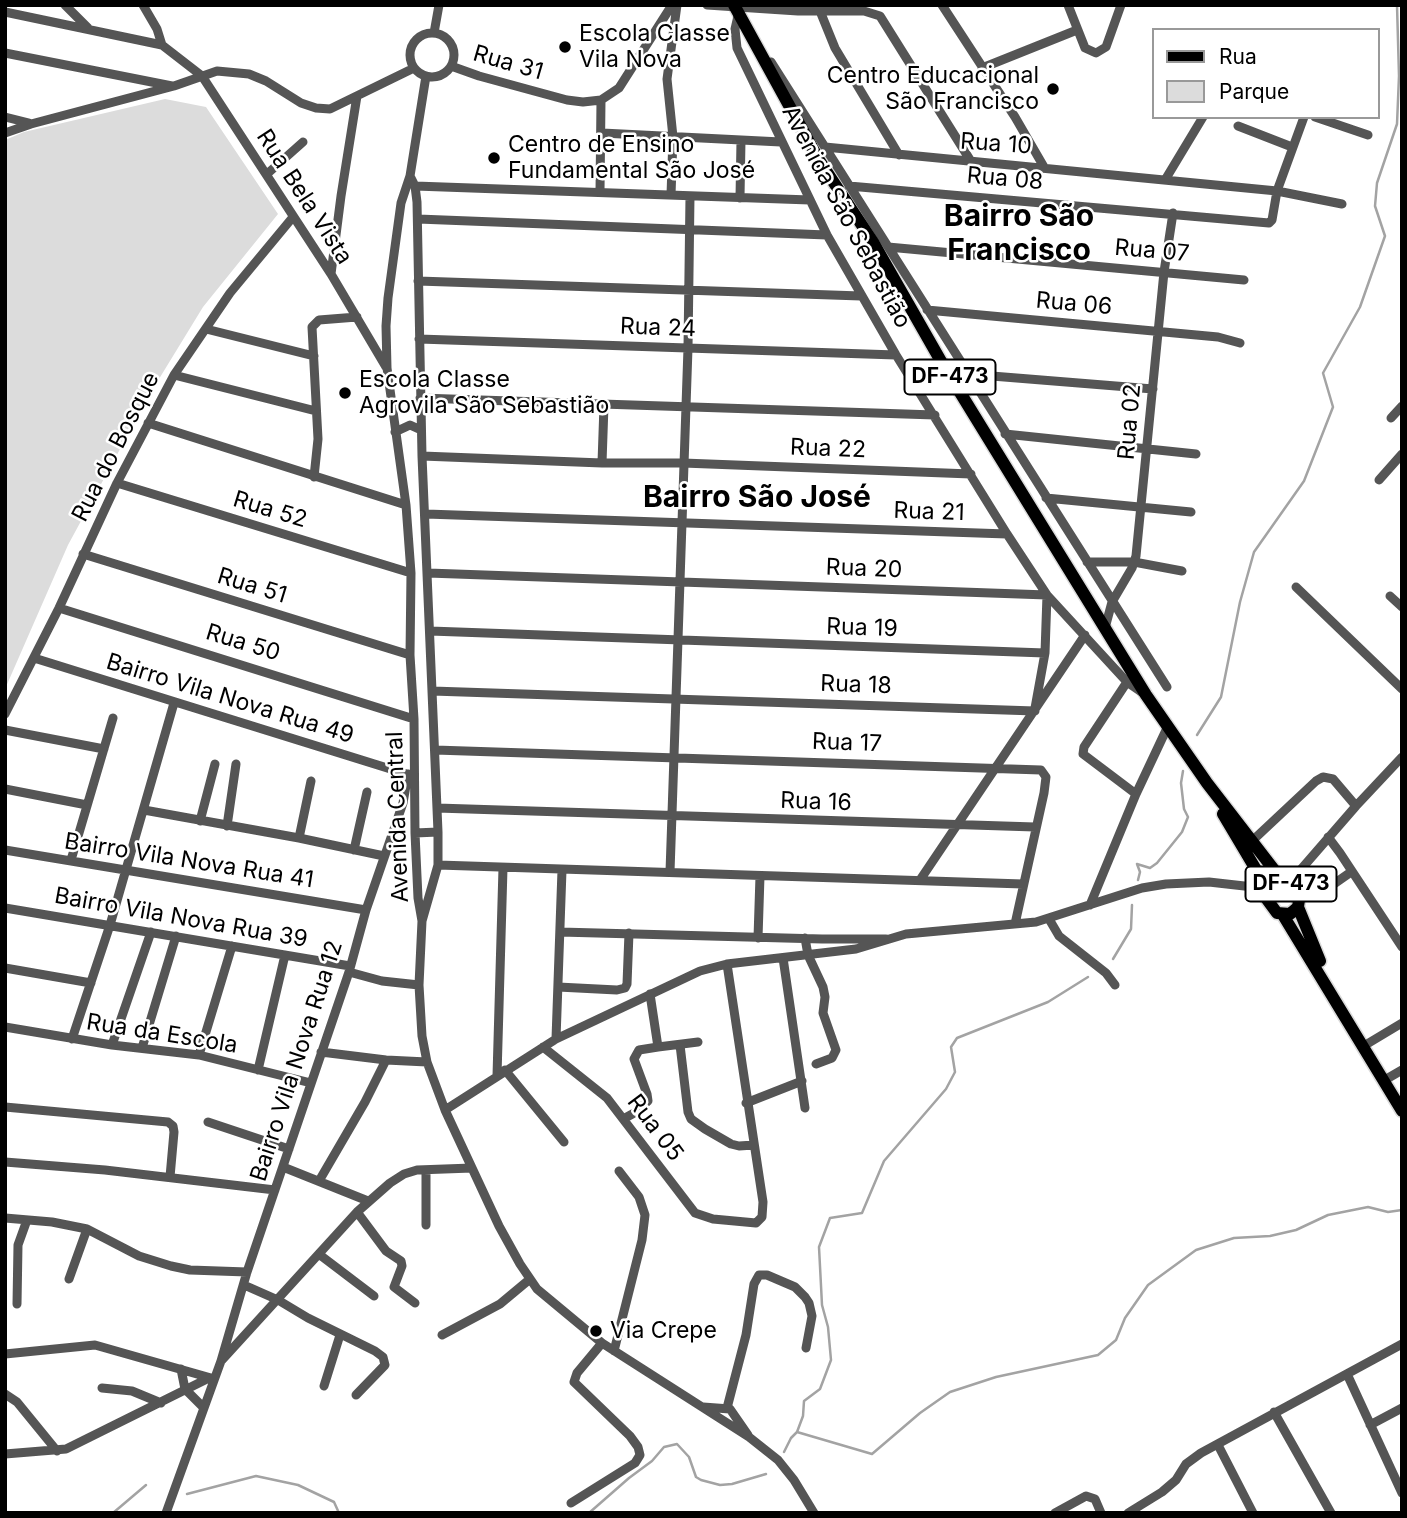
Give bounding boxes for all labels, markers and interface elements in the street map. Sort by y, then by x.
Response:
place label: Escola Classe Vila Nova [579,20,730,74]
legend [1152,28,1379,119]
marker: Escola Classe Vila Nova [557,39,573,55]
street label: Rua 31 [470,40,546,86]
text: Rua [1219,44,1257,69]
place label: Centro Educacional São Francisco [827,62,1039,116]
text: Parque [1219,79,1289,104]
marker: Centro Educacional São Francisco [1045,81,1061,97]
street label: Avenida São Sebastião [776,101,916,333]
street label: Rua Bela Vista [250,124,358,270]
street label: Rua 10 [959,128,1033,160]
place label: Centro de Ensino Fundamental São José [508,131,755,185]
marker: Centro de Ensino Fundamental São José [486,150,502,166]
street label: Rua 08 [966,162,1044,196]
district label: Bairro São Francisco [944,199,1094,270]
street label: Rua 07 [1114,234,1190,268]
street label: Rua 06 [1035,287,1113,321]
street label: Rua 24 [619,313,697,343]
road number: DF-473 [904,360,996,394]
place label: Escola Classe Agrovila São Sebastião [359,366,609,420]
street label: Rua do Bosque [66,368,166,526]
street label: Rua 02 [1113,383,1147,461]
marker: Escola Classe Agrovila São Sebastião [337,385,353,401]
street label: Rua 22 [790,434,866,464]
district label: Bairro São José [643,480,871,516]
street label: Rua 52 [230,486,310,534]
street label: Rua 21 [893,497,965,527]
street label: Rua 20 [825,554,903,584]
street label: Rua 51 [214,562,290,610]
street label: Rua 19 [826,613,898,643]
street label: Rua 50 [202,619,284,667]
street label: Bairro Vila Nova Rua 49 [103,648,357,750]
street label: Rua 18 [820,670,892,700]
street label: Rua 17 [811,728,883,758]
street label: Avenida Central [381,731,415,903]
street label: Rua 16 [780,787,852,817]
street label: Bairro Vila Nova Rua 41 [62,828,316,894]
road number: DF-473 [1246,866,1336,902]
street label: Bairro Vila Nova Rua 39 [52,882,310,954]
street label: Bairro Vila Nova Rua 12 [245,937,349,1185]
street label: Rua da Escola [84,1008,240,1060]
street label: Rua 05 [621,1089,689,1167]
place label: Via Crepe [610,1317,717,1345]
marker: Via Crepe [588,1323,604,1339]

